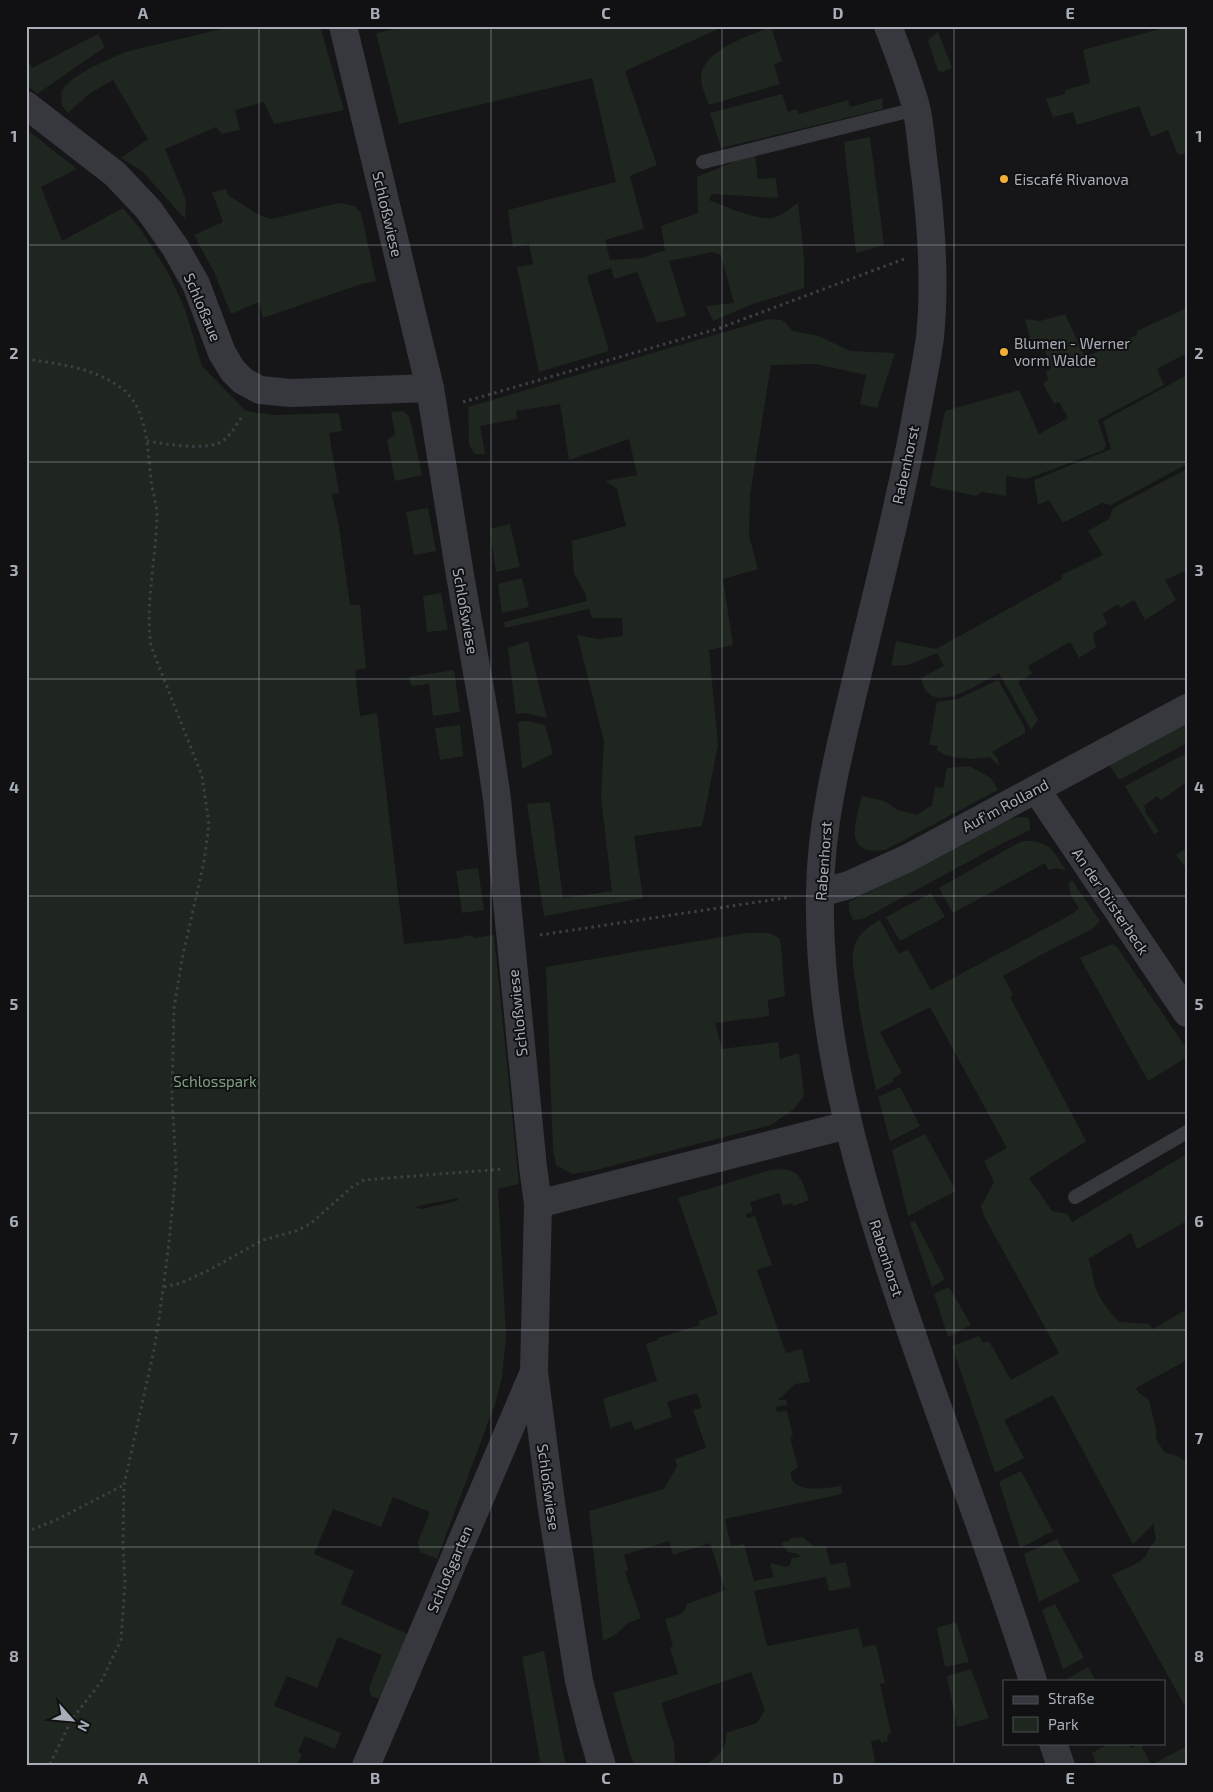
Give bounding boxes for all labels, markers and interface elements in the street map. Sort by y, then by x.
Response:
text: A [138,3,149,22]
text: B [370,3,380,22]
text: C [601,3,611,22]
text: D [833,3,844,22]
text: E [1065,3,1075,22]
text: 1 [11,126,17,145]
text: 1 [1196,126,1202,145]
street label: Schloßwiese [369,170,407,258]
place label: Eiscafé Rivanova [1014,170,1129,188]
marker: Eiscafé Rivanova [998,173,1010,185]
street label: Schloßaue [181,270,225,344]
place label: Blumen - Werner vorm Walde [1014,334,1130,369]
text: 2 [9,343,19,362]
text: 2 [1194,343,1204,362]
marker: Blumen - Werner vorm Walde [998,346,1010,358]
street label: Rabenhorst [888,424,922,506]
text: 3 [9,560,19,579]
text: 3 [1194,560,1204,579]
street label: Schloßwiese [450,567,482,655]
street label: Auf'm Rolland [959,775,1051,835]
text: 4 [9,777,19,796]
text: 4 [1194,777,1204,796]
street label: Rabenhorst [811,820,835,901]
street label: An der Düsterbeck [1069,844,1153,958]
street label: Schloßwiese [503,969,531,1057]
text: 5 [10,994,19,1013]
text: 5 [1195,994,1204,1013]
park label: Schlosspark [173,1072,257,1090]
text: 6 [9,1211,19,1230]
text: 6 [1194,1211,1204,1230]
street label: Rabenhorst [866,1217,908,1299]
text: 7 [10,1428,19,1447]
text: 7 [1195,1428,1204,1447]
street label: Schloßwiese [534,1443,564,1531]
street label: Schloßgarten [423,1523,475,1615]
text: 8 [9,1646,19,1665]
text: 8 [1194,1646,1204,1665]
legend [1003,1680,1166,1744]
text: Straße [1048,1689,1094,1707]
north arrow [48,1694,98,1744]
text: Park [1048,1715,1079,1733]
text: N [74,1718,94,1734]
text: A [138,1768,149,1787]
text: B [370,1768,380,1787]
text: C [601,1768,611,1787]
text: D [833,1768,844,1787]
text: E [1065,1768,1075,1787]

